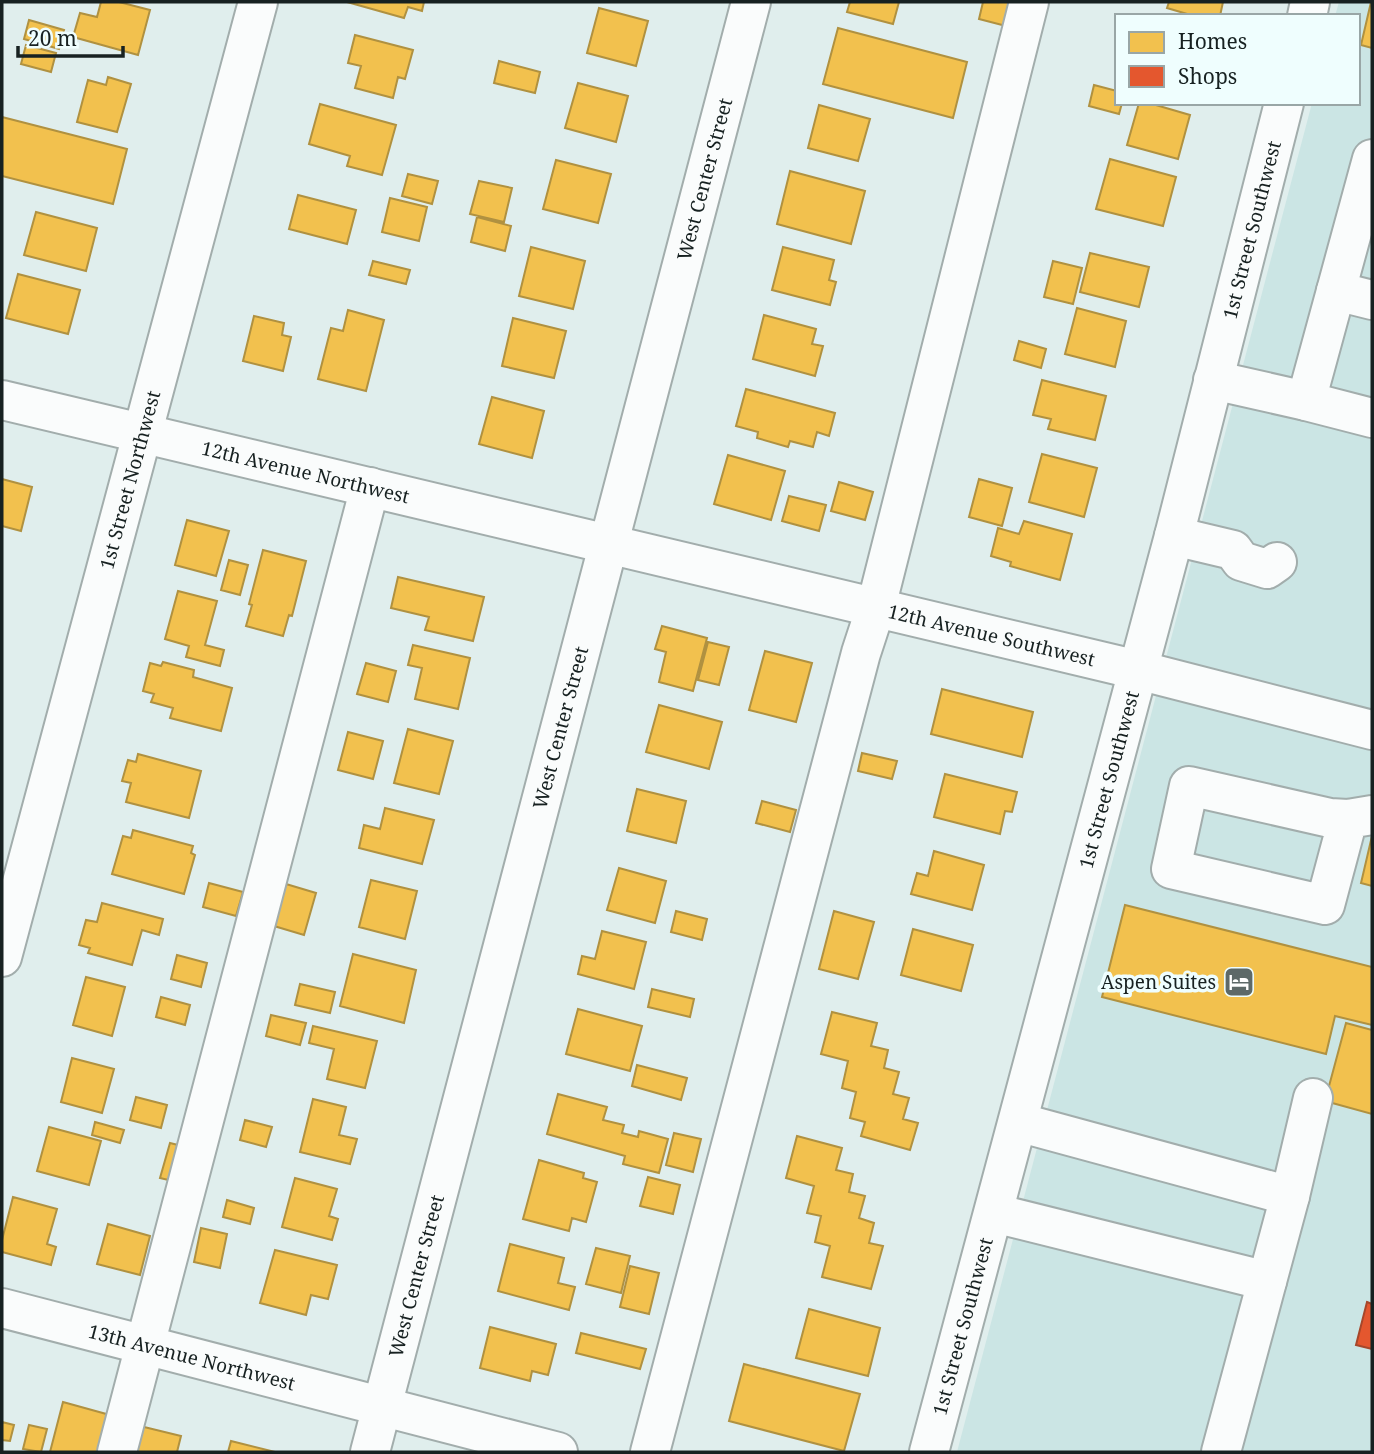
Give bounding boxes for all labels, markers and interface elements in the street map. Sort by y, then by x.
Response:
scale bar [18,14,122,58]
legend [1115,14,1360,105]
text: 20 m [28,24,77,52]
text: Homes [1178,27,1247,55]
text: Shops [1178,62,1237,90]
street label: West Center Street [671,95,738,263]
street label: 1st Street Southwest [1217,138,1287,322]
street label: 1st Street Northwest [94,387,166,572]
street label: 12th Avenue Northwest [199,435,412,509]
street label: 12th Avenue Southwest [885,598,1098,672]
street label: West Center Street [527,643,594,812]
street label: 1st Street Southwest [1073,688,1145,871]
hotel icon: Aspen Suites [1222,965,1256,999]
place label: Aspen Suites [1101,969,1216,995]
street label: West Center Street [382,1192,450,1360]
street label: 1st Street Southwest [926,1234,999,1418]
street label: 13th Avenue Northwest [85,1318,298,1396]

